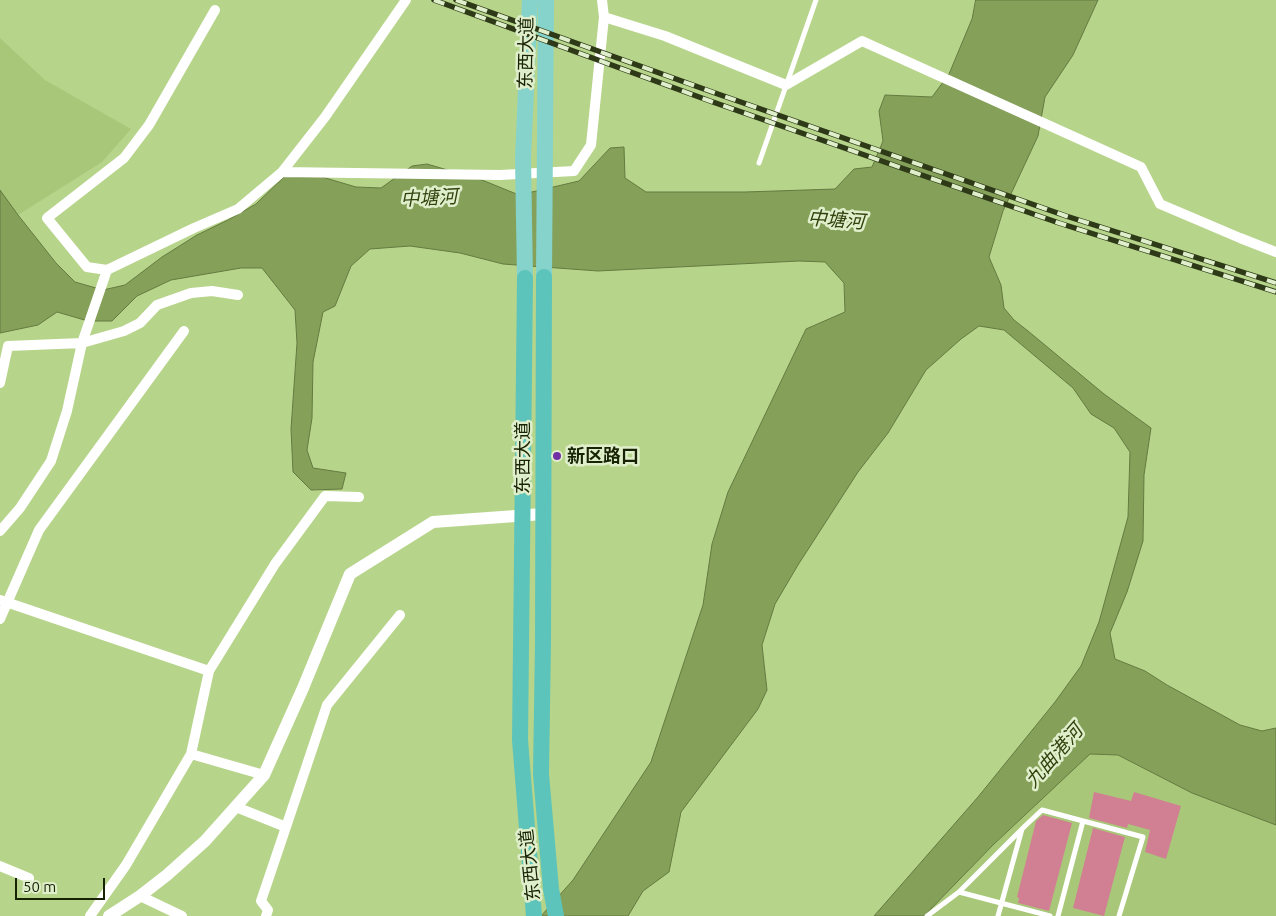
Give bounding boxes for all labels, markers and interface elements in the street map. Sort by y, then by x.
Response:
street label: 东西大道 [515,17,537,89]
water label: 中塘河 [400,185,458,211]
water label: 中塘河 [807,207,865,233]
street label: 东西大道 [512,422,534,494]
place label: 新区路口 [567,445,639,467]
marker: 新区路口 [551,450,563,462]
water label: 九曲港河 [1020,720,1088,792]
street label: 东西大道 [515,828,545,902]
scale bar [18,868,108,900]
text: 50 m [23,878,56,895]

